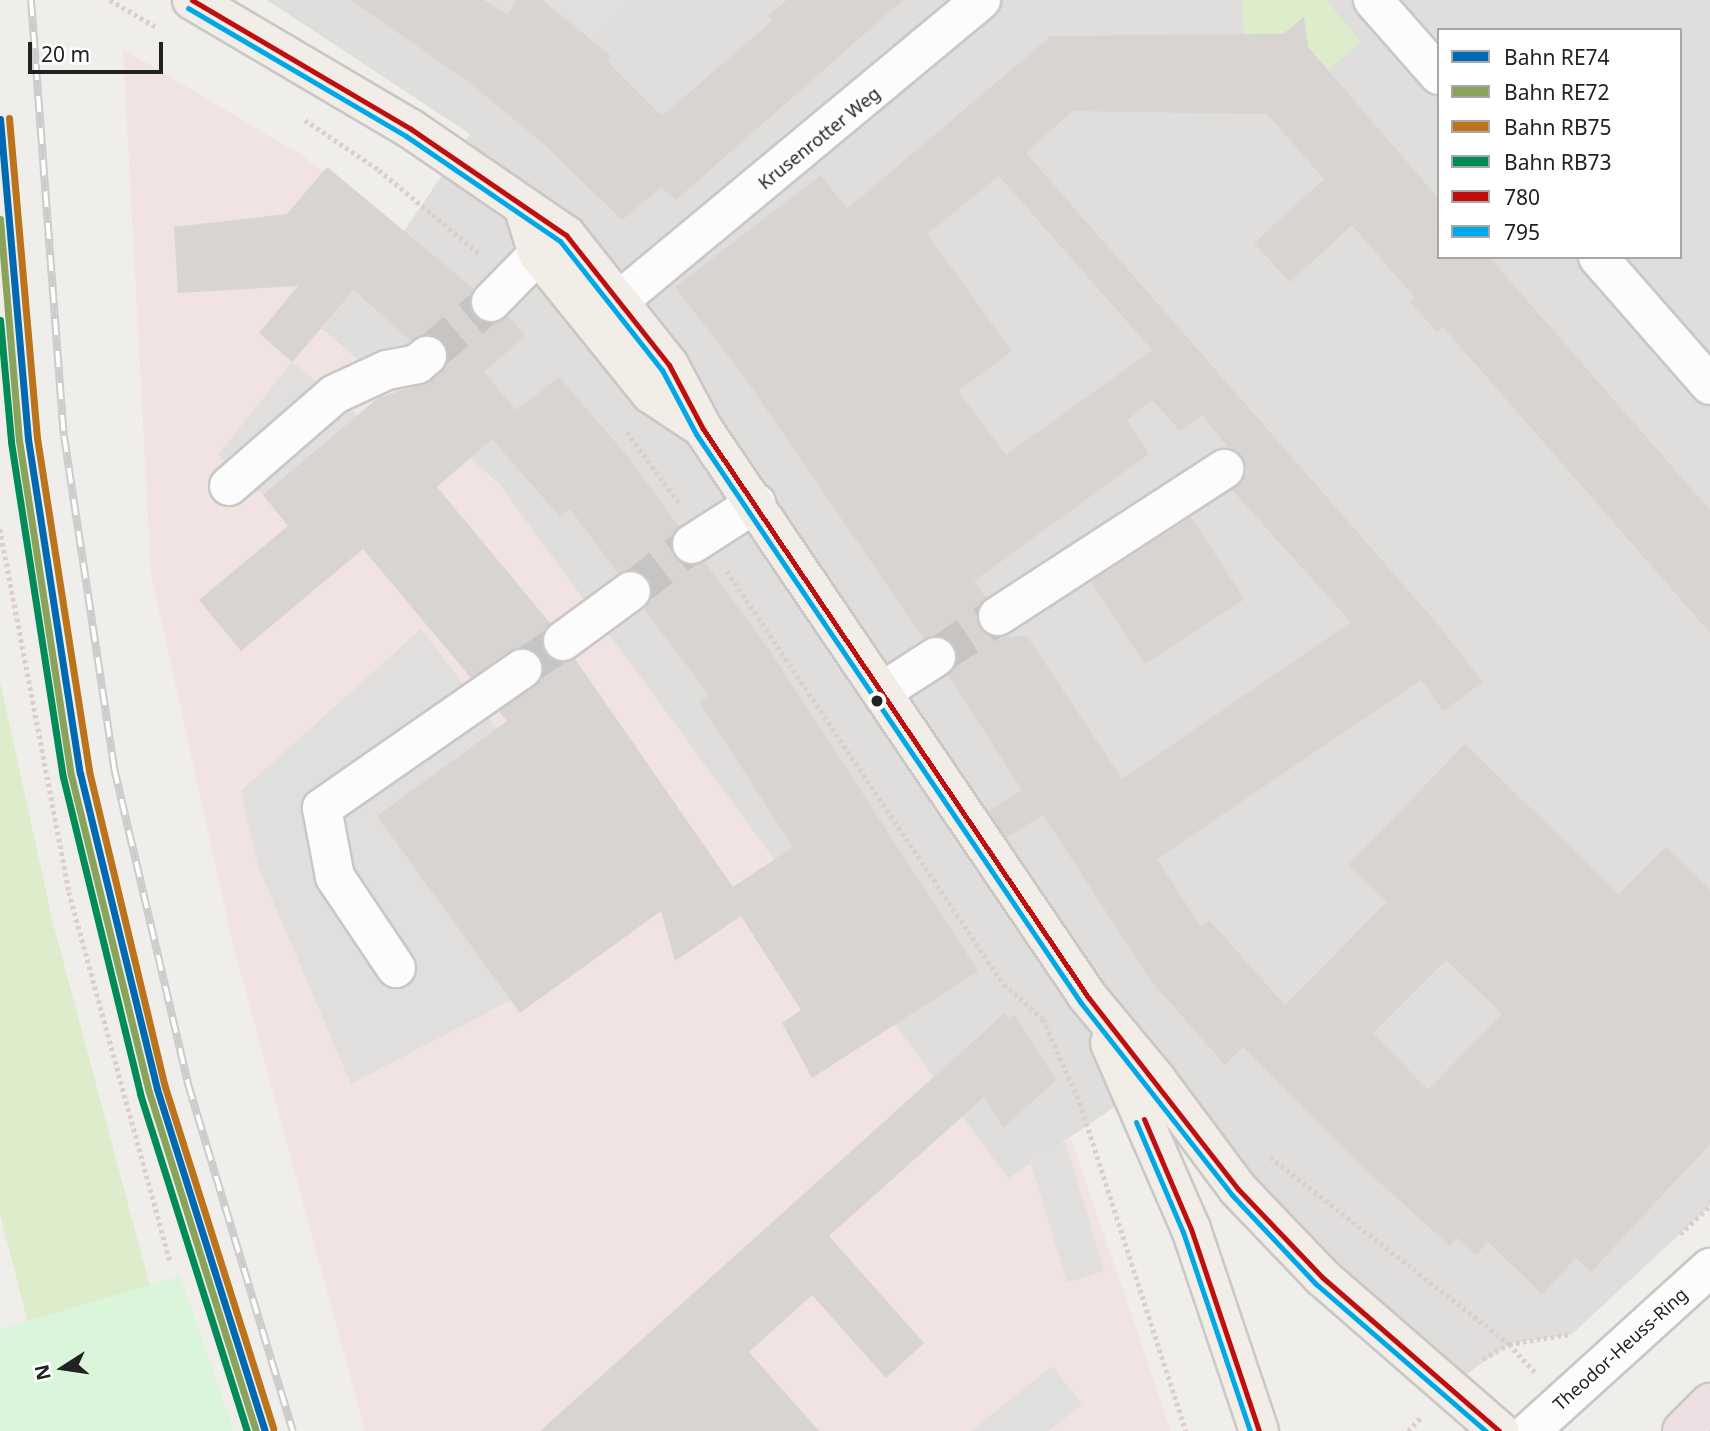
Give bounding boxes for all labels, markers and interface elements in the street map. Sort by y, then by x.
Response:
scale bar [32,28,166,72]
legend [1437,28,1682,259]
text: 20 m [41,40,90,68]
text: Bahn RE74 [1504,43,1610,71]
text: Bahn RE72 [1504,78,1610,106]
street label: Krusenrotter Weg [754,82,884,194]
text: Bahn RB75 [1504,113,1612,141]
text: Bahn RB73 [1504,148,1612,176]
text: 780 [1504,183,1540,211]
text: 795 [1504,218,1540,246]
unlabelled marker [870,694,884,708]
street label: Theodor-Heuss-Ring [1548,1283,1692,1415]
north arrow [28,1333,98,1403]
text: N [28,1362,57,1383]

